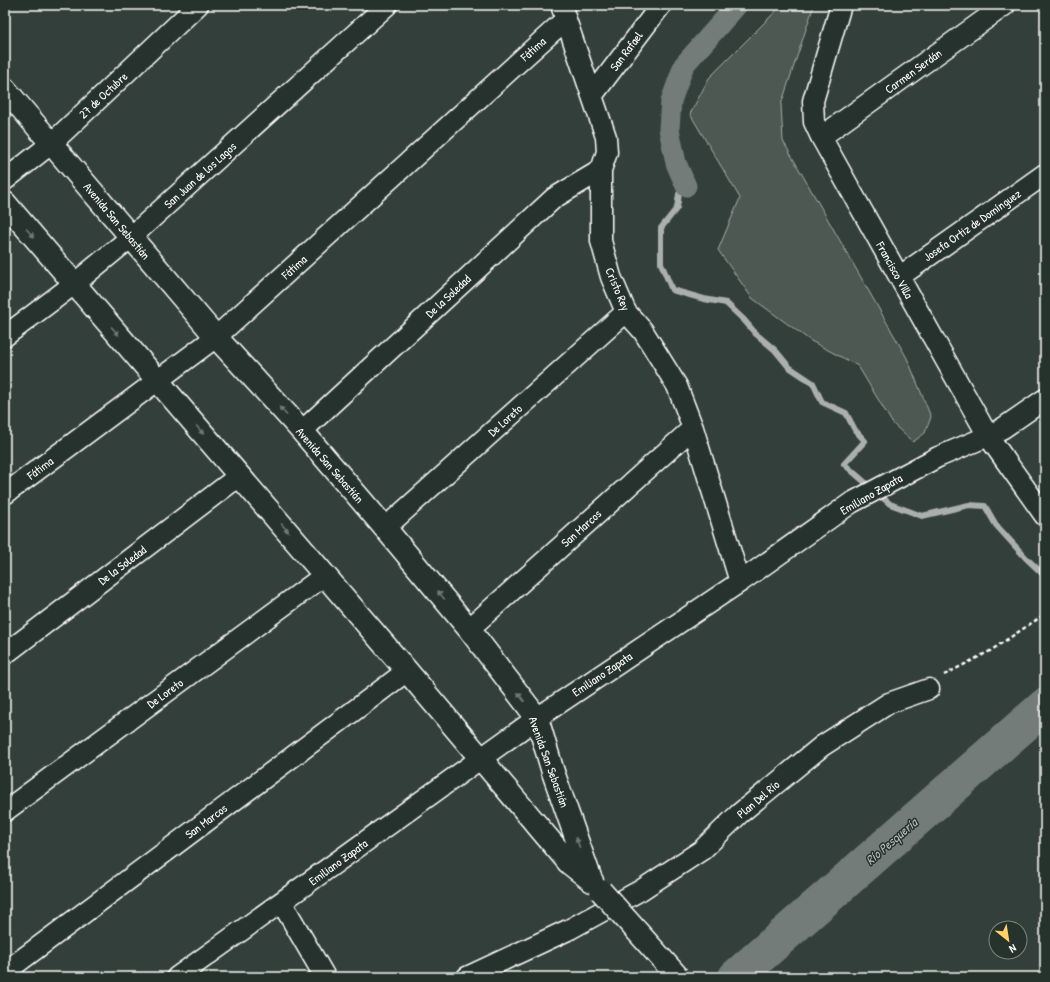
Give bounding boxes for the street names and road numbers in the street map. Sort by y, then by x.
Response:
street label: San Rafael [606,27,647,74]
street label: Fátima [516,33,550,66]
street label: Carmen Serdán [881,45,945,97]
street label: 27 de Octubre [75,68,131,122]
street label: San Juan de los Lagos [160,138,240,212]
street label: Avenida San Sebastián [80,179,154,263]
street label: Josefa Ortiz de Domínguez [920,185,1024,265]
street label: Francisco Villa [872,238,918,302]
street label: Fátima [277,251,311,284]
street label: Cristo Rey [601,265,635,313]
street label: De la Soledad [422,270,475,321]
street label: De Loreto [484,400,526,440]
street label: Avenida San Sebastián [292,423,368,507]
street label: Fátima [23,452,57,484]
street label: Emiliano Zapata [837,469,905,519]
street label: San Marcos [557,505,605,551]
street label: De la Soledad [94,541,150,589]
street label: Emiliano Zapata [569,647,636,700]
street label: De Loreto [143,674,187,712]
street label: Avenida San Sebastián [525,714,573,810]
street label: Plan Del Río [733,776,783,822]
street label: San Marcos [181,799,231,843]
street label: Emiliano Zapata [305,835,371,889]

